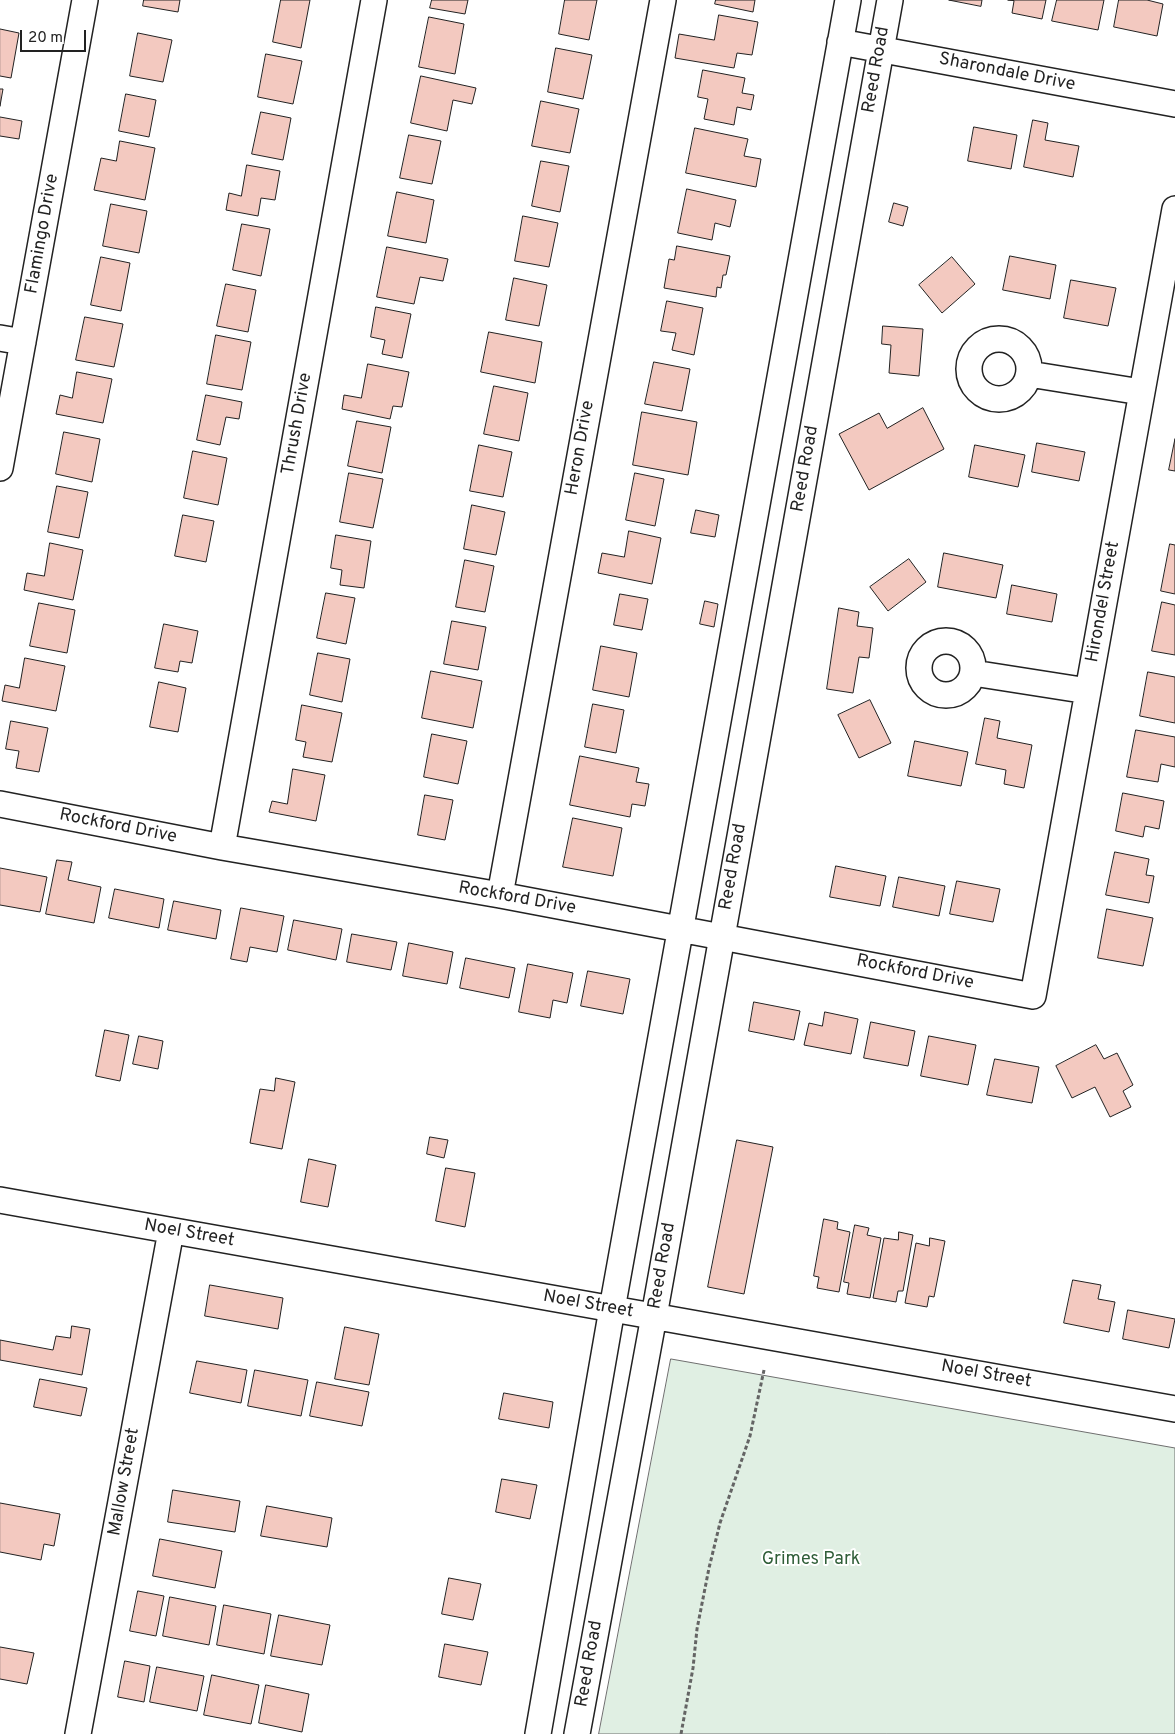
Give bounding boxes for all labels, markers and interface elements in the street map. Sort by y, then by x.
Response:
scale bar [22,20,89,52]
street label: Reed Road [859,25,895,115]
text: 20 m [28,29,63,48]
street label: Sharondale Drive [937,49,1077,97]
street label: Flamingo Drive [22,172,64,296]
street label: Thrush Drive [278,371,318,477]
street label: Heron Drive [562,399,600,497]
street label: Reed Road [788,424,824,514]
street label: Hirondel Street [1083,540,1125,664]
street label: Rockford Drive [57,805,179,849]
street label: Reed Road [716,822,752,912]
street label: Rockford Drive [456,878,578,920]
street label: Rockford Drive [854,951,976,995]
street label: Noel Street [142,1215,236,1253]
street label: Reed Road [645,1221,681,1311]
street label: Noel Street [541,1286,635,1324]
street label: Noel Street [939,1356,1033,1394]
street label: Mallow Street [105,1426,145,1538]
park label: Grimes Park [762,1549,860,1571]
street label: Reed Road [572,1619,608,1709]

